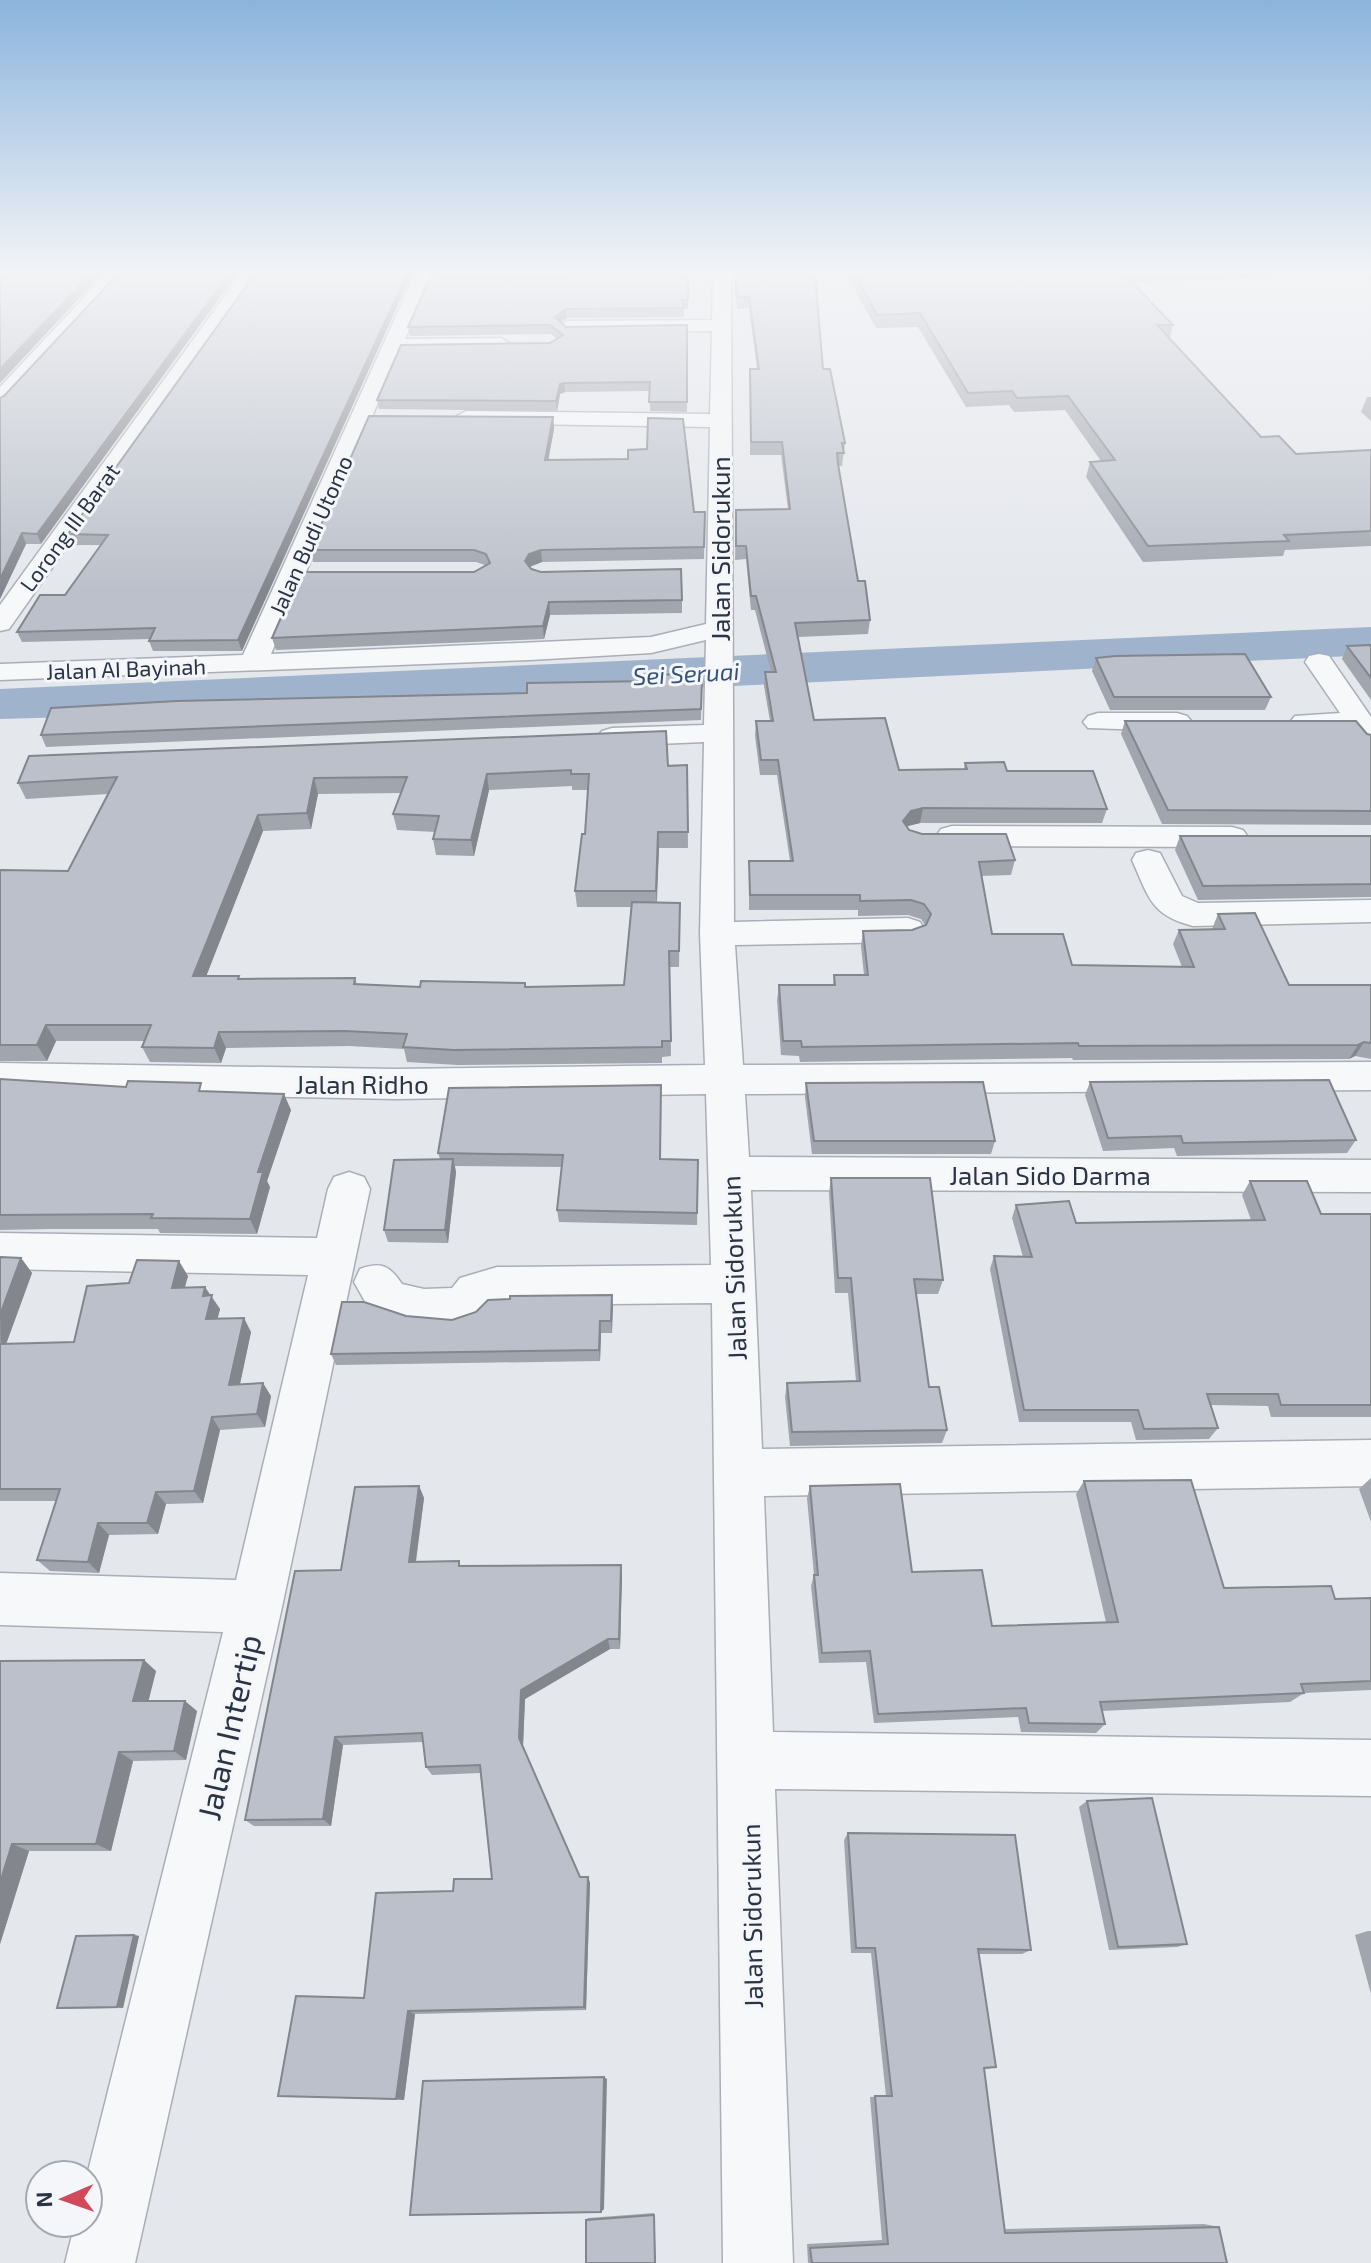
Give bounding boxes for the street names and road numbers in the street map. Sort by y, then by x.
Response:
street label: Jalan Budi Utomo [263,451,357,619]
street label: Jalan Sidorukun [704,456,735,642]
street label: Lorong III Barat [14,458,124,596]
street label: Jalan AI Bayinah [46,652,206,684]
street label: Jalan Ridho [295,1068,429,1099]
street label: Jalan Sido Darma [949,1159,1151,1190]
street label: Jalan Sidorukun [714,1175,752,1361]
street label: Jalan Intertip [188,1631,268,1823]
street label: Jalan Sidorukun [734,1823,768,2009]

